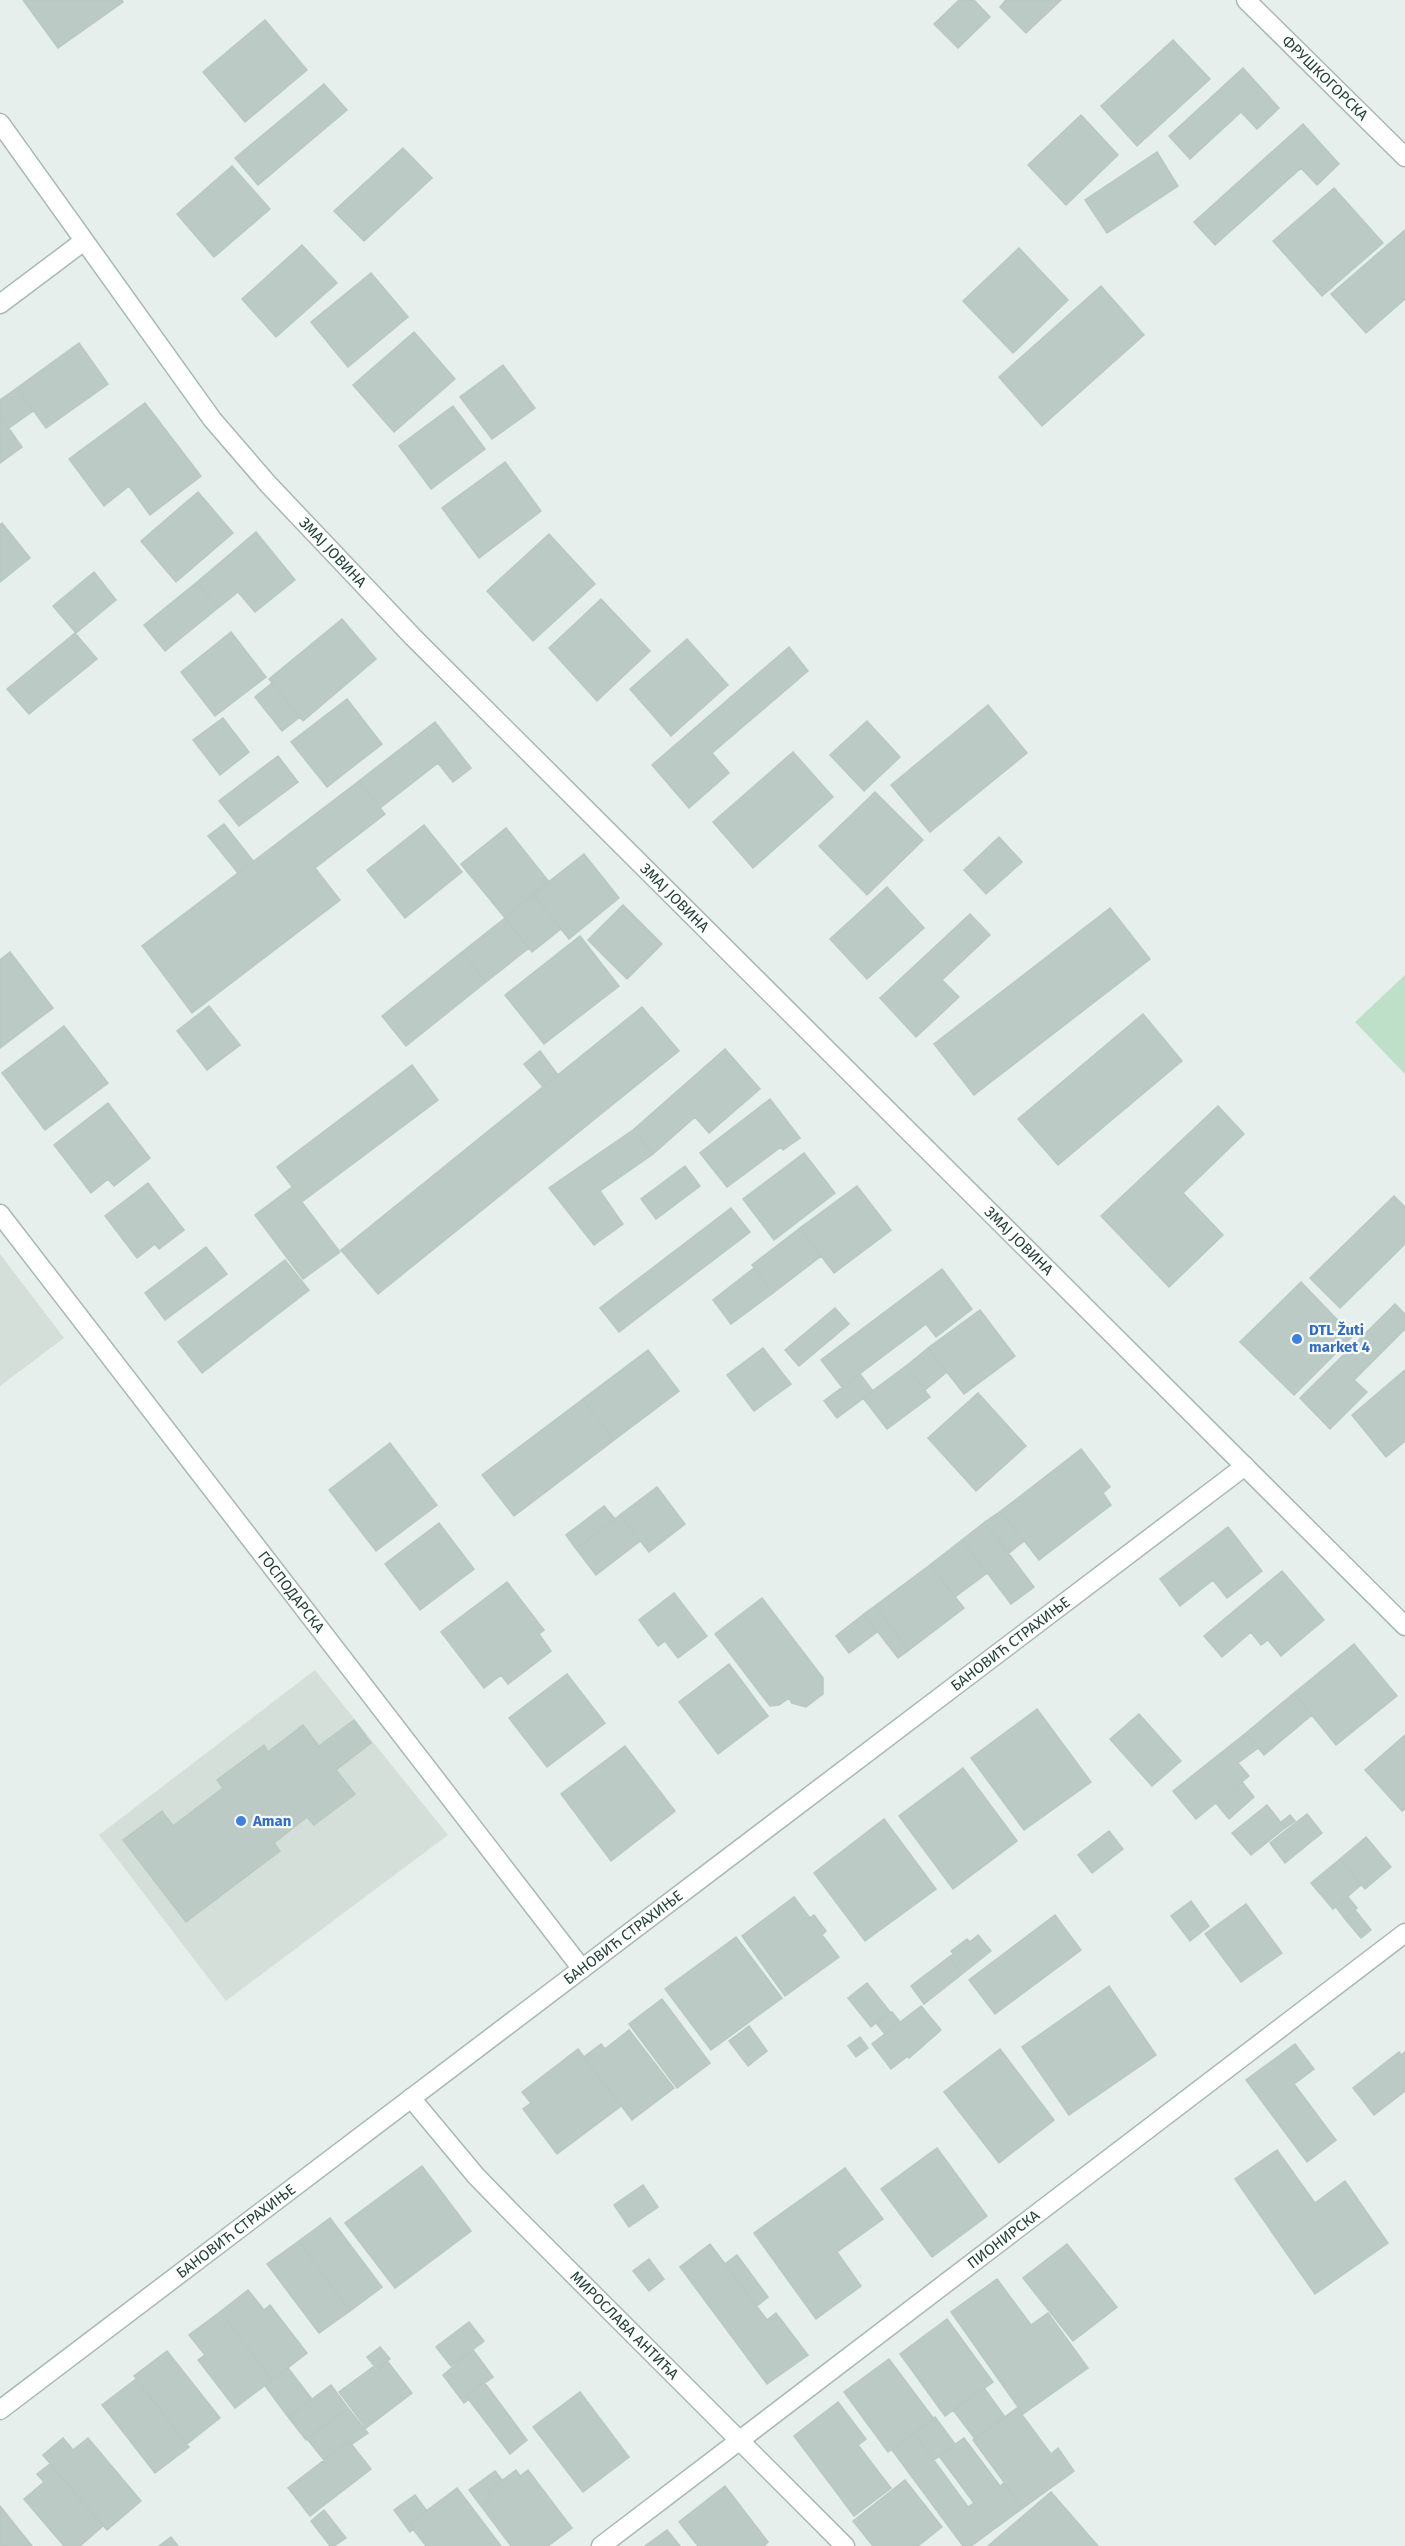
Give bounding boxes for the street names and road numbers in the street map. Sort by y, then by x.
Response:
street label: ФРУШКОГОРСКА [1278,32,1372,125]
street label: ЗМАЈ ЈОВИНА [295,514,370,591]
street label: ЗМАЈ ЈОВИНА [636,860,713,936]
street label: ЗМАЈ ЈОВИНА [981,1203,1057,1279]
street label: ГОСПОДАРСКА [254,1547,329,1637]
street label: БАНОВИЋ СТРАХИЊЕ [947,1593,1074,1695]
street label: БАНОВИЋ СТРАХИЊЕ [560,1887,686,1988]
street label: БАНОВИЋ СТРАХИЊЕ [173,2180,299,2282]
street label: ПИОНИРСКА [964,2206,1043,2272]
street label: МИРОСЛАВА АНТИЋА [566,2267,683,2384]

